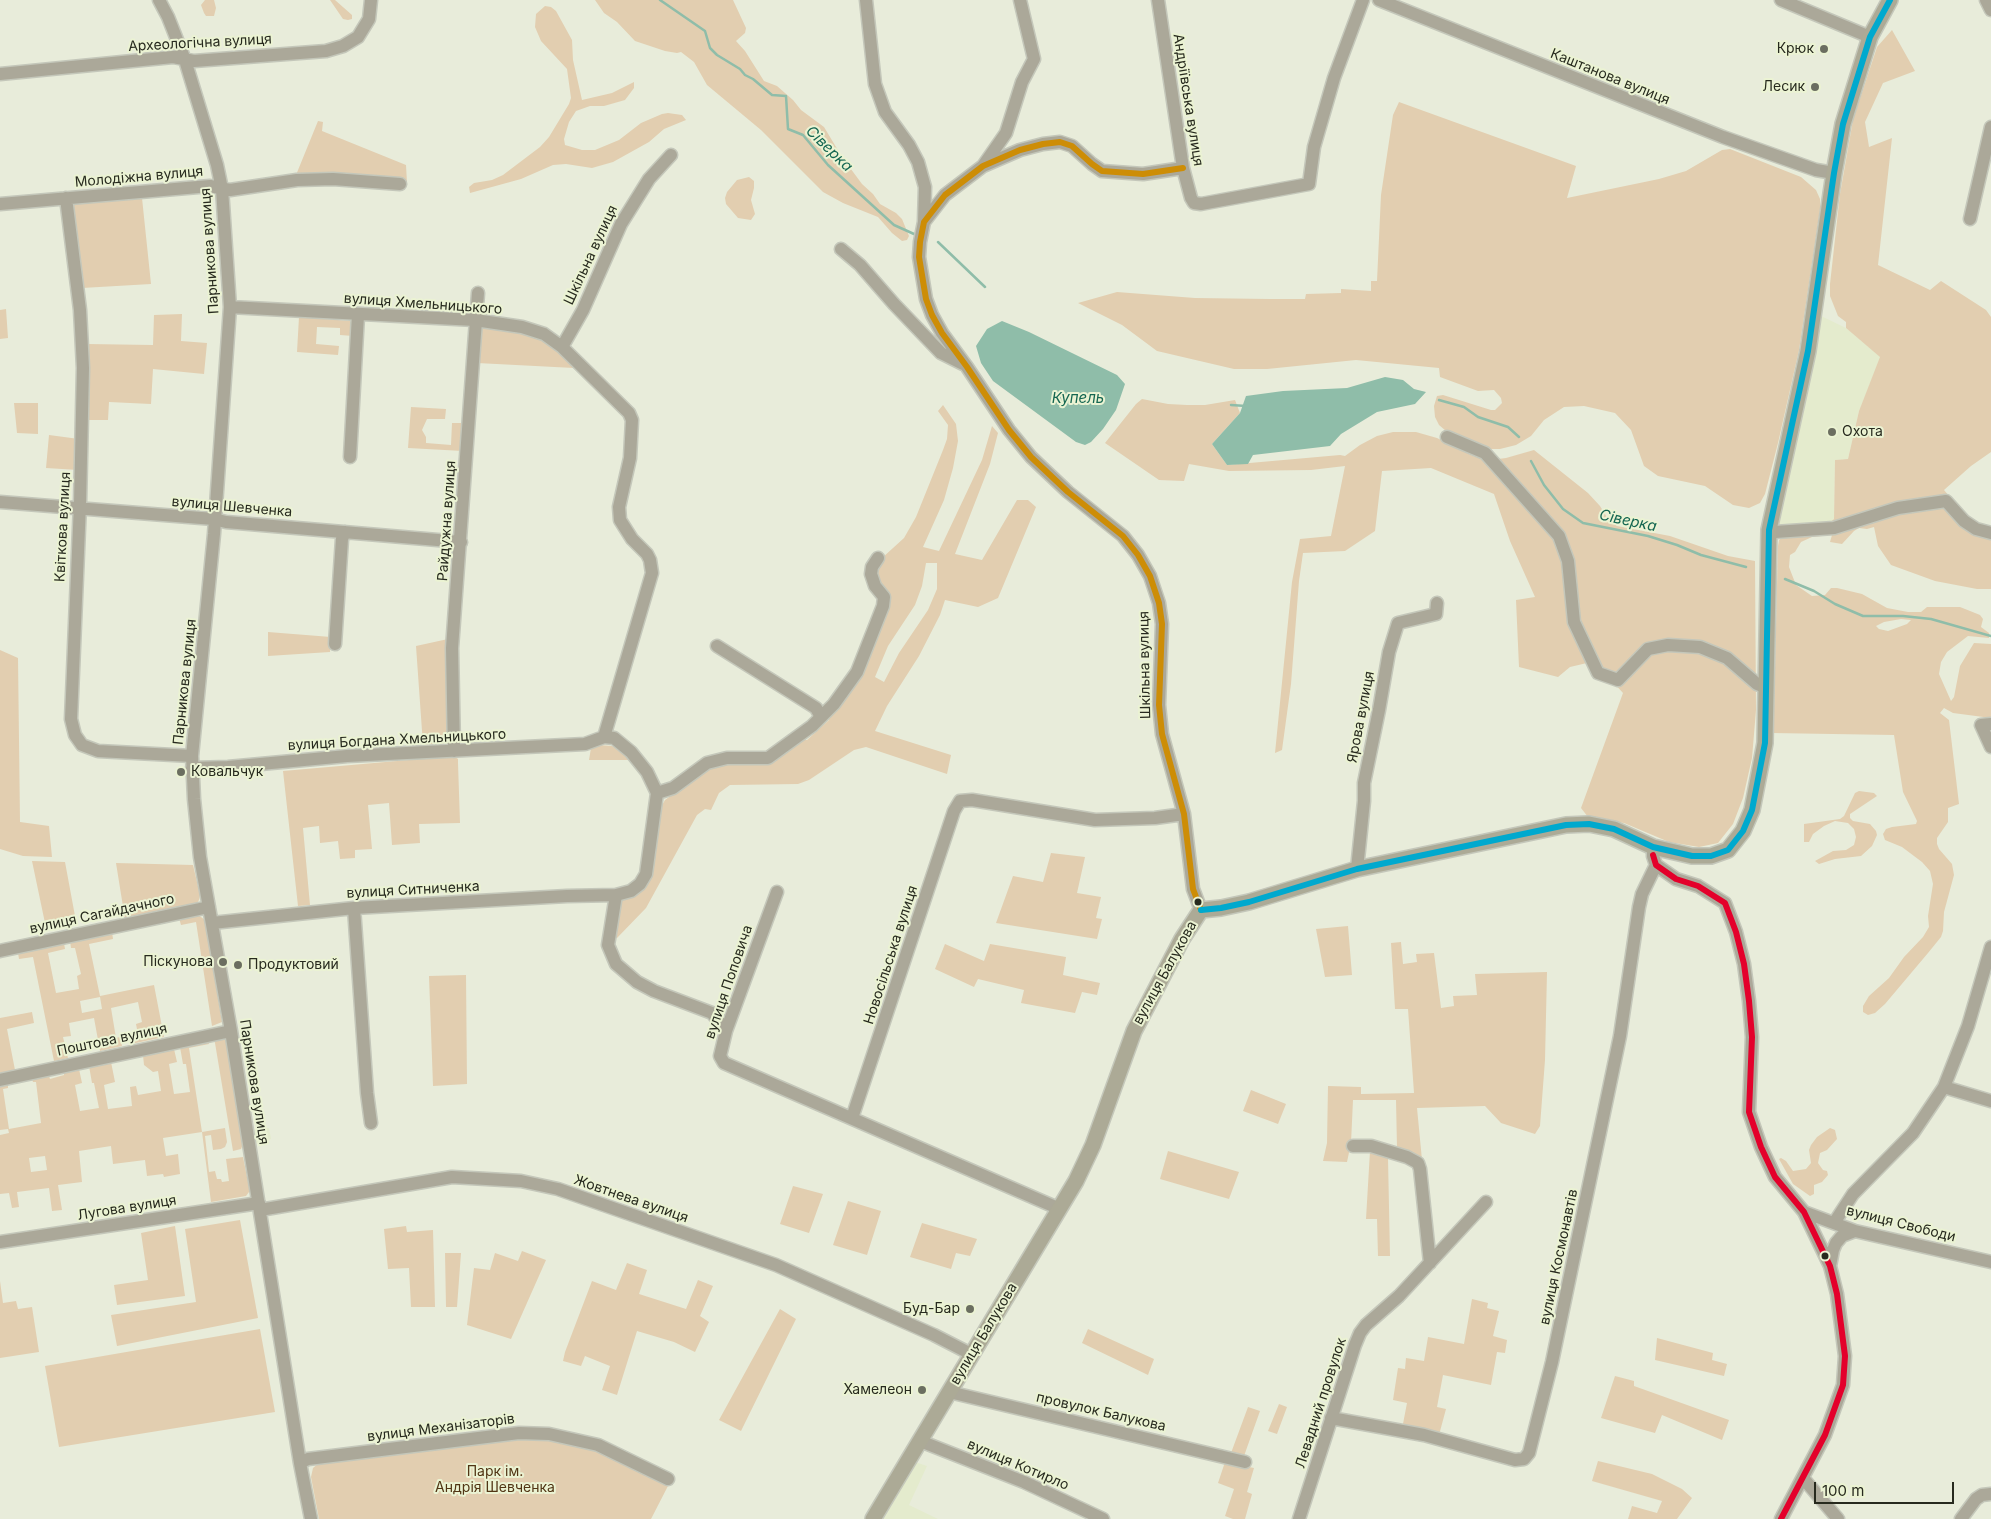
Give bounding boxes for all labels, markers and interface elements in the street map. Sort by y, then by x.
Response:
street label: Археологічна вулиця [128,31,272,55]
street label: Андріївська вулиця [1169,33,1207,167]
place label: Крюк [1777,41,1814,57]
marker: Крюк [1818,43,1830,55]
street label: Каштанова вулиця [1548,45,1672,109]
place label: Лесик [1763,79,1805,95]
marker: Лесик [1809,81,1821,93]
water label: Сіверка [802,122,856,176]
street label: Молодіжна вулиця [74,163,204,191]
street label: Парникова вулиця [197,187,223,315]
street label: Шкільна вулиця [561,203,621,307]
street label: вулиця Хмельницького [343,290,503,318]
water label: Купель [1052,389,1104,407]
place label: Охота [1842,424,1883,440]
marker: Охота [1826,426,1838,438]
street label: Райдужна вулиця [434,460,460,582]
street label: Квіткова вулиця [52,471,74,583]
street label: вулиця Шевченка [171,493,293,521]
water label: Сіверка [1598,506,1658,536]
street label: Шкільна вулиця [1136,611,1154,719]
street label: Парникова вулиця [170,618,200,746]
street label: Ярова вулиця [1344,670,1378,764]
street label: вулиця Богдана Хмельницького [287,726,507,754]
place label: Ковальчук [191,764,263,780]
marker: Ковальчук [175,766,187,778]
street label: вулиця Ситниченка [346,878,480,902]
street label: Новосільська вулиця [861,883,921,1027]
street label: вулиця Сагайдачного [28,890,176,938]
unlabelled marker [1193,897,1203,907]
street label: вулиця Балукова [1130,918,1200,1028]
street label: вулиця Поповича [702,923,756,1041]
place label: Піскунова [143,954,213,970]
marker: Піскунова [217,956,229,968]
place label: Продуктовий [248,957,339,973]
marker: Продуктовий [232,959,244,971]
street label: Парникова вулиця [236,1018,272,1146]
street label: Поштова вулиця [55,1020,169,1060]
street label: Жовтнева вулиця [572,1172,690,1226]
street label: вулиця Космонавтів [1536,1188,1582,1326]
street label: Лугова вулиця [76,1192,178,1224]
street label: вулиця Свободи [1845,1202,1957,1246]
unlabelled marker [1820,1251,1830,1261]
street label: вулиця Балукова [947,1280,1021,1388]
place label: Буд-Бар [903,1301,960,1317]
marker: Буд-Бар [964,1303,976,1315]
street label: Левадний провулок [1292,1336,1350,1470]
place label: Хамелеон [844,1382,912,1398]
marker: Хамелеон [916,1384,928,1396]
street label: провулок Балукова [1035,1389,1167,1435]
street label: вулиця Механізаторів [366,1411,516,1445]
street label: вулиця Котирло [965,1436,1071,1494]
park label: Парк ім. Андрія Шевченка [435,1464,555,1496]
scale bar [1816,1472,1956,1504]
text: 100 m [1822,1481,1864,1500]

